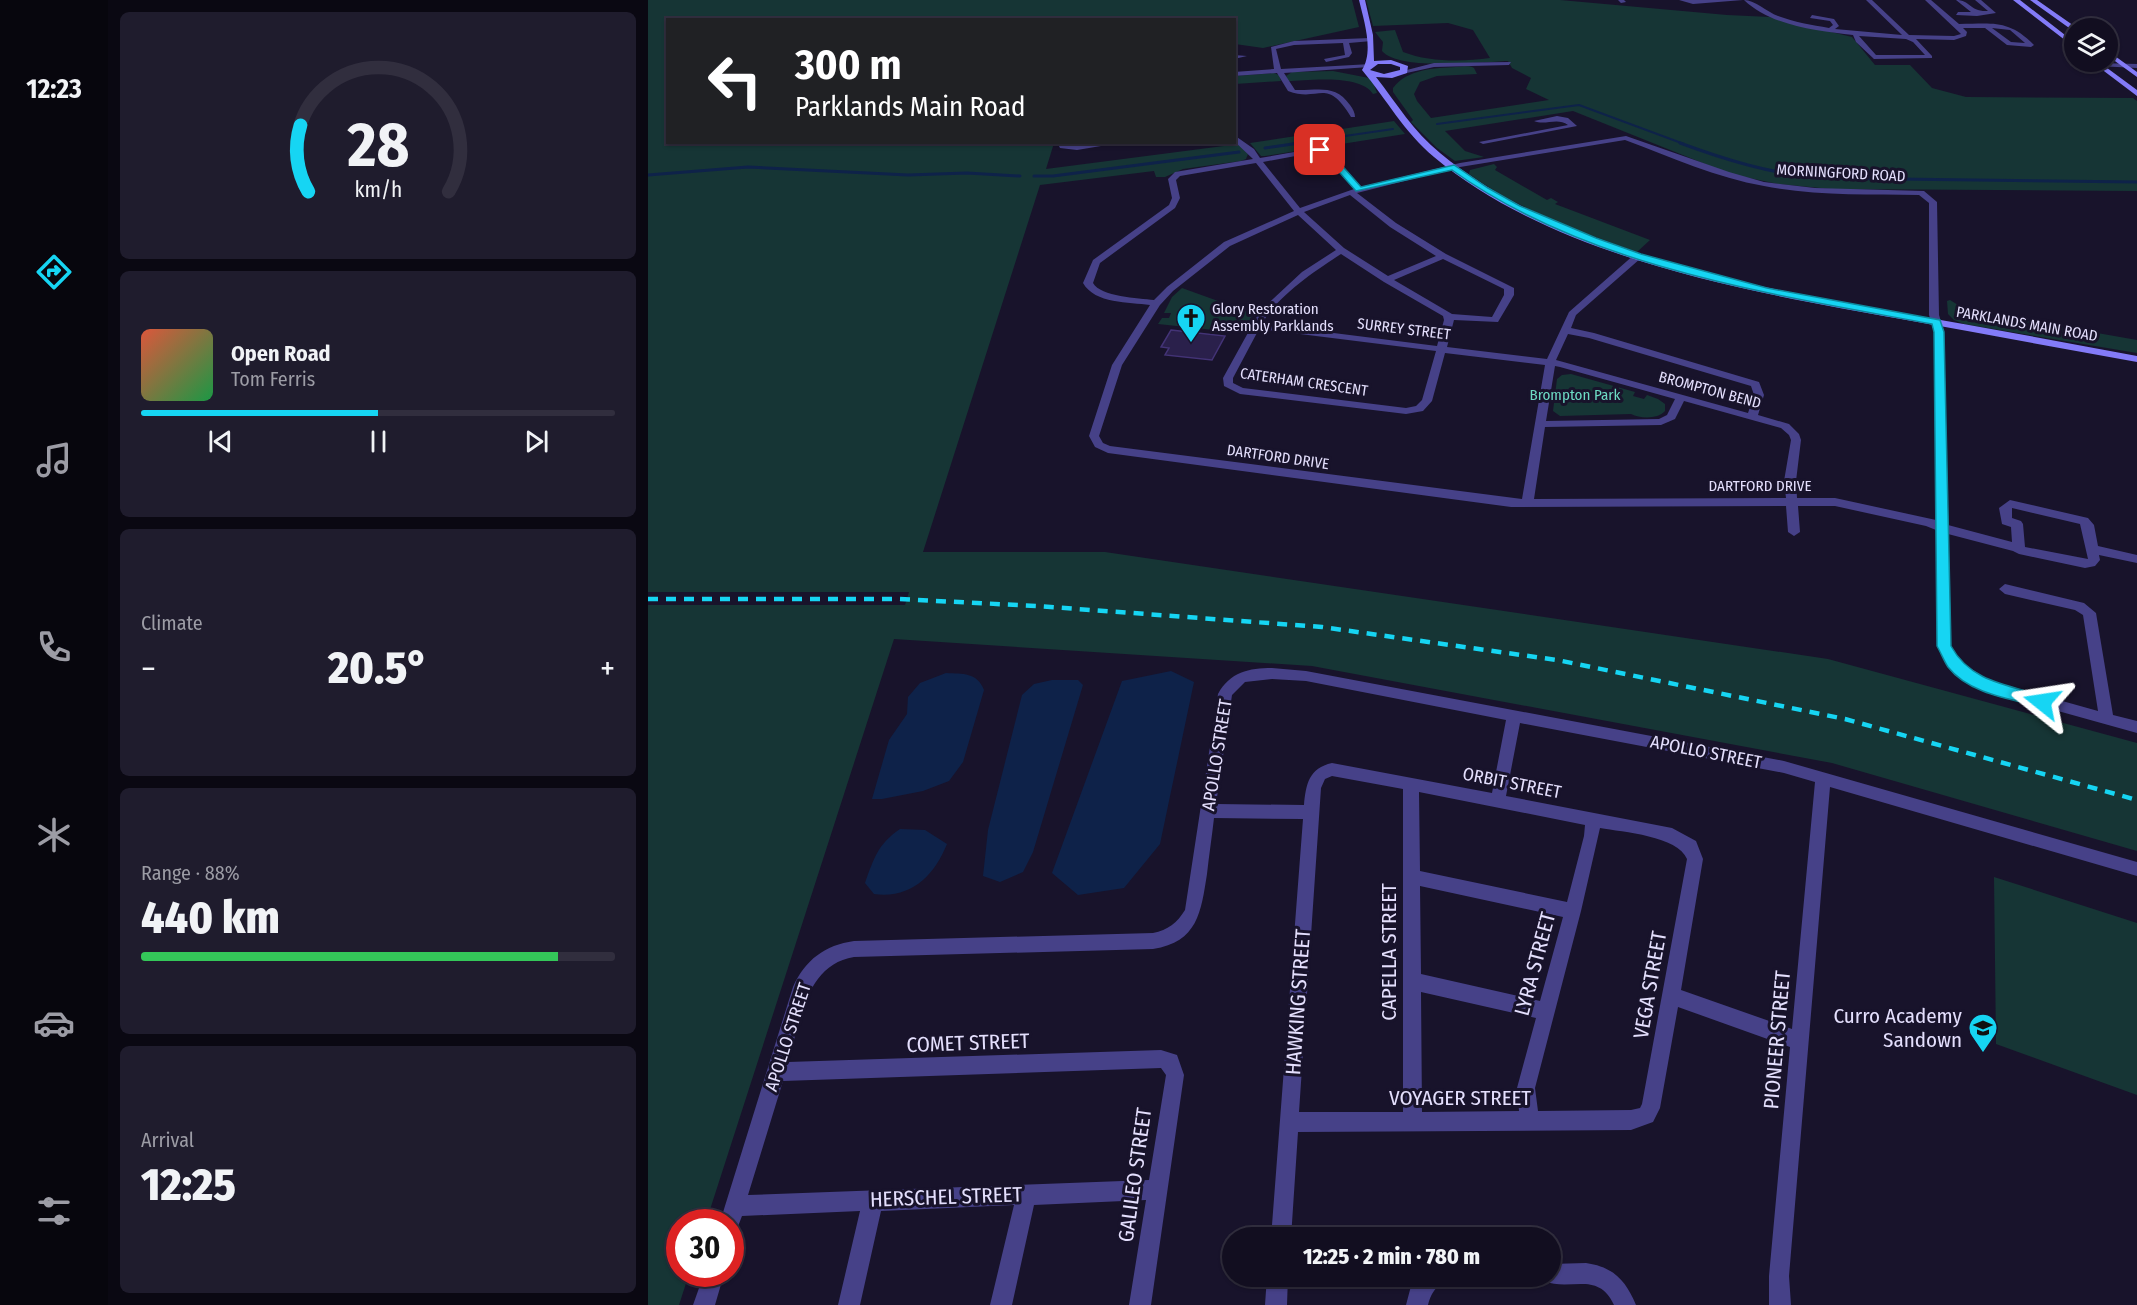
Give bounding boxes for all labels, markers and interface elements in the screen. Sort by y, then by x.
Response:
map controls [2064,18,2118,72]
button: layers [2064,18,2118,72]
text: 300 m [795,40,902,90]
icon: left [696,42,774,120]
text: 12:23 [26,73,82,105]
text: Parklands Main Road [795,91,1026,123]
text: 28 [346,108,409,183]
pin [1294,124,1345,175]
icon: arrive [1303,133,1336,166]
street label: MORNINGFORD ROAD [1776,161,1906,185]
text: km/h [354,178,402,204]
icon: directions [33,251,75,293]
place label: Glory Restoration Assembly Parklands [1212,300,1334,335]
church icon: Glory Restoration Assembly Parklands [1175,302,1207,344]
street label: PARKLANDS MAIN ROAD [1955,303,2099,345]
street label: SURREY STREET [1356,314,1452,344]
text: Open Road [231,340,331,367]
street label: CATERHAM CRESCENT [1239,364,1369,400]
text: Tom Ferris [231,367,315,391]
street label: BROMPTON BEND [1657,368,1763,412]
park label: Brompton Park [1529,386,1621,404]
icon: previous [204,425,237,458]
icon: pause [362,425,395,458]
icon: next [520,425,553,458]
icon: music [33,439,75,481]
street label: DARTFORD DRIVE [1226,441,1330,473]
street label: DARTFORD DRIVE [1709,477,1811,495]
text: Climate [141,611,203,635]
icon: phone [33,626,75,668]
text: 20.5° [328,641,428,695]
text: − [141,649,156,689]
text: + [600,649,615,689]
position arrow [2010,670,2074,734]
street label: APOLLO STREET [1197,697,1237,812]
street label: APOLLO STREET [1649,730,1764,774]
street label: ORBIT STREET [1461,763,1564,803]
icon: climate [33,814,75,856]
text: Range · 88% [141,861,240,885]
street label: CAPELLA STREET [1376,883,1402,1021]
text: 440 km [141,891,280,945]
street label: LYRA STREET [1509,909,1561,1018]
street label: HAWKING STREET [1280,928,1316,1076]
street label: VEGA STREET [1628,929,1672,1041]
street label: PIONEER STREET [1758,969,1796,1110]
street label: APOLLO STREET [760,979,816,1094]
icon: car [33,1002,75,1044]
place label: Curro Academy Sandown [1834,1003,1963,1053]
school or university icon: Curro Academy Sandown [1967,1012,1999,1054]
street label: COMET STREET [906,1028,1030,1058]
street label: VOYAGER STREET [1389,1085,1531,1111]
street label: GALILEO STREET [1113,1106,1157,1244]
text: Arrival [141,1128,194,1152]
text: 12:25 [141,1158,236,1212]
street label: HERSCHEL STREET [869,1181,1023,1213]
icon: filters [33,1190,75,1232]
speed limit sign: 30 [666,1209,744,1287]
text: 12:25 · 2 min · 780 m [1303,1243,1480,1270]

